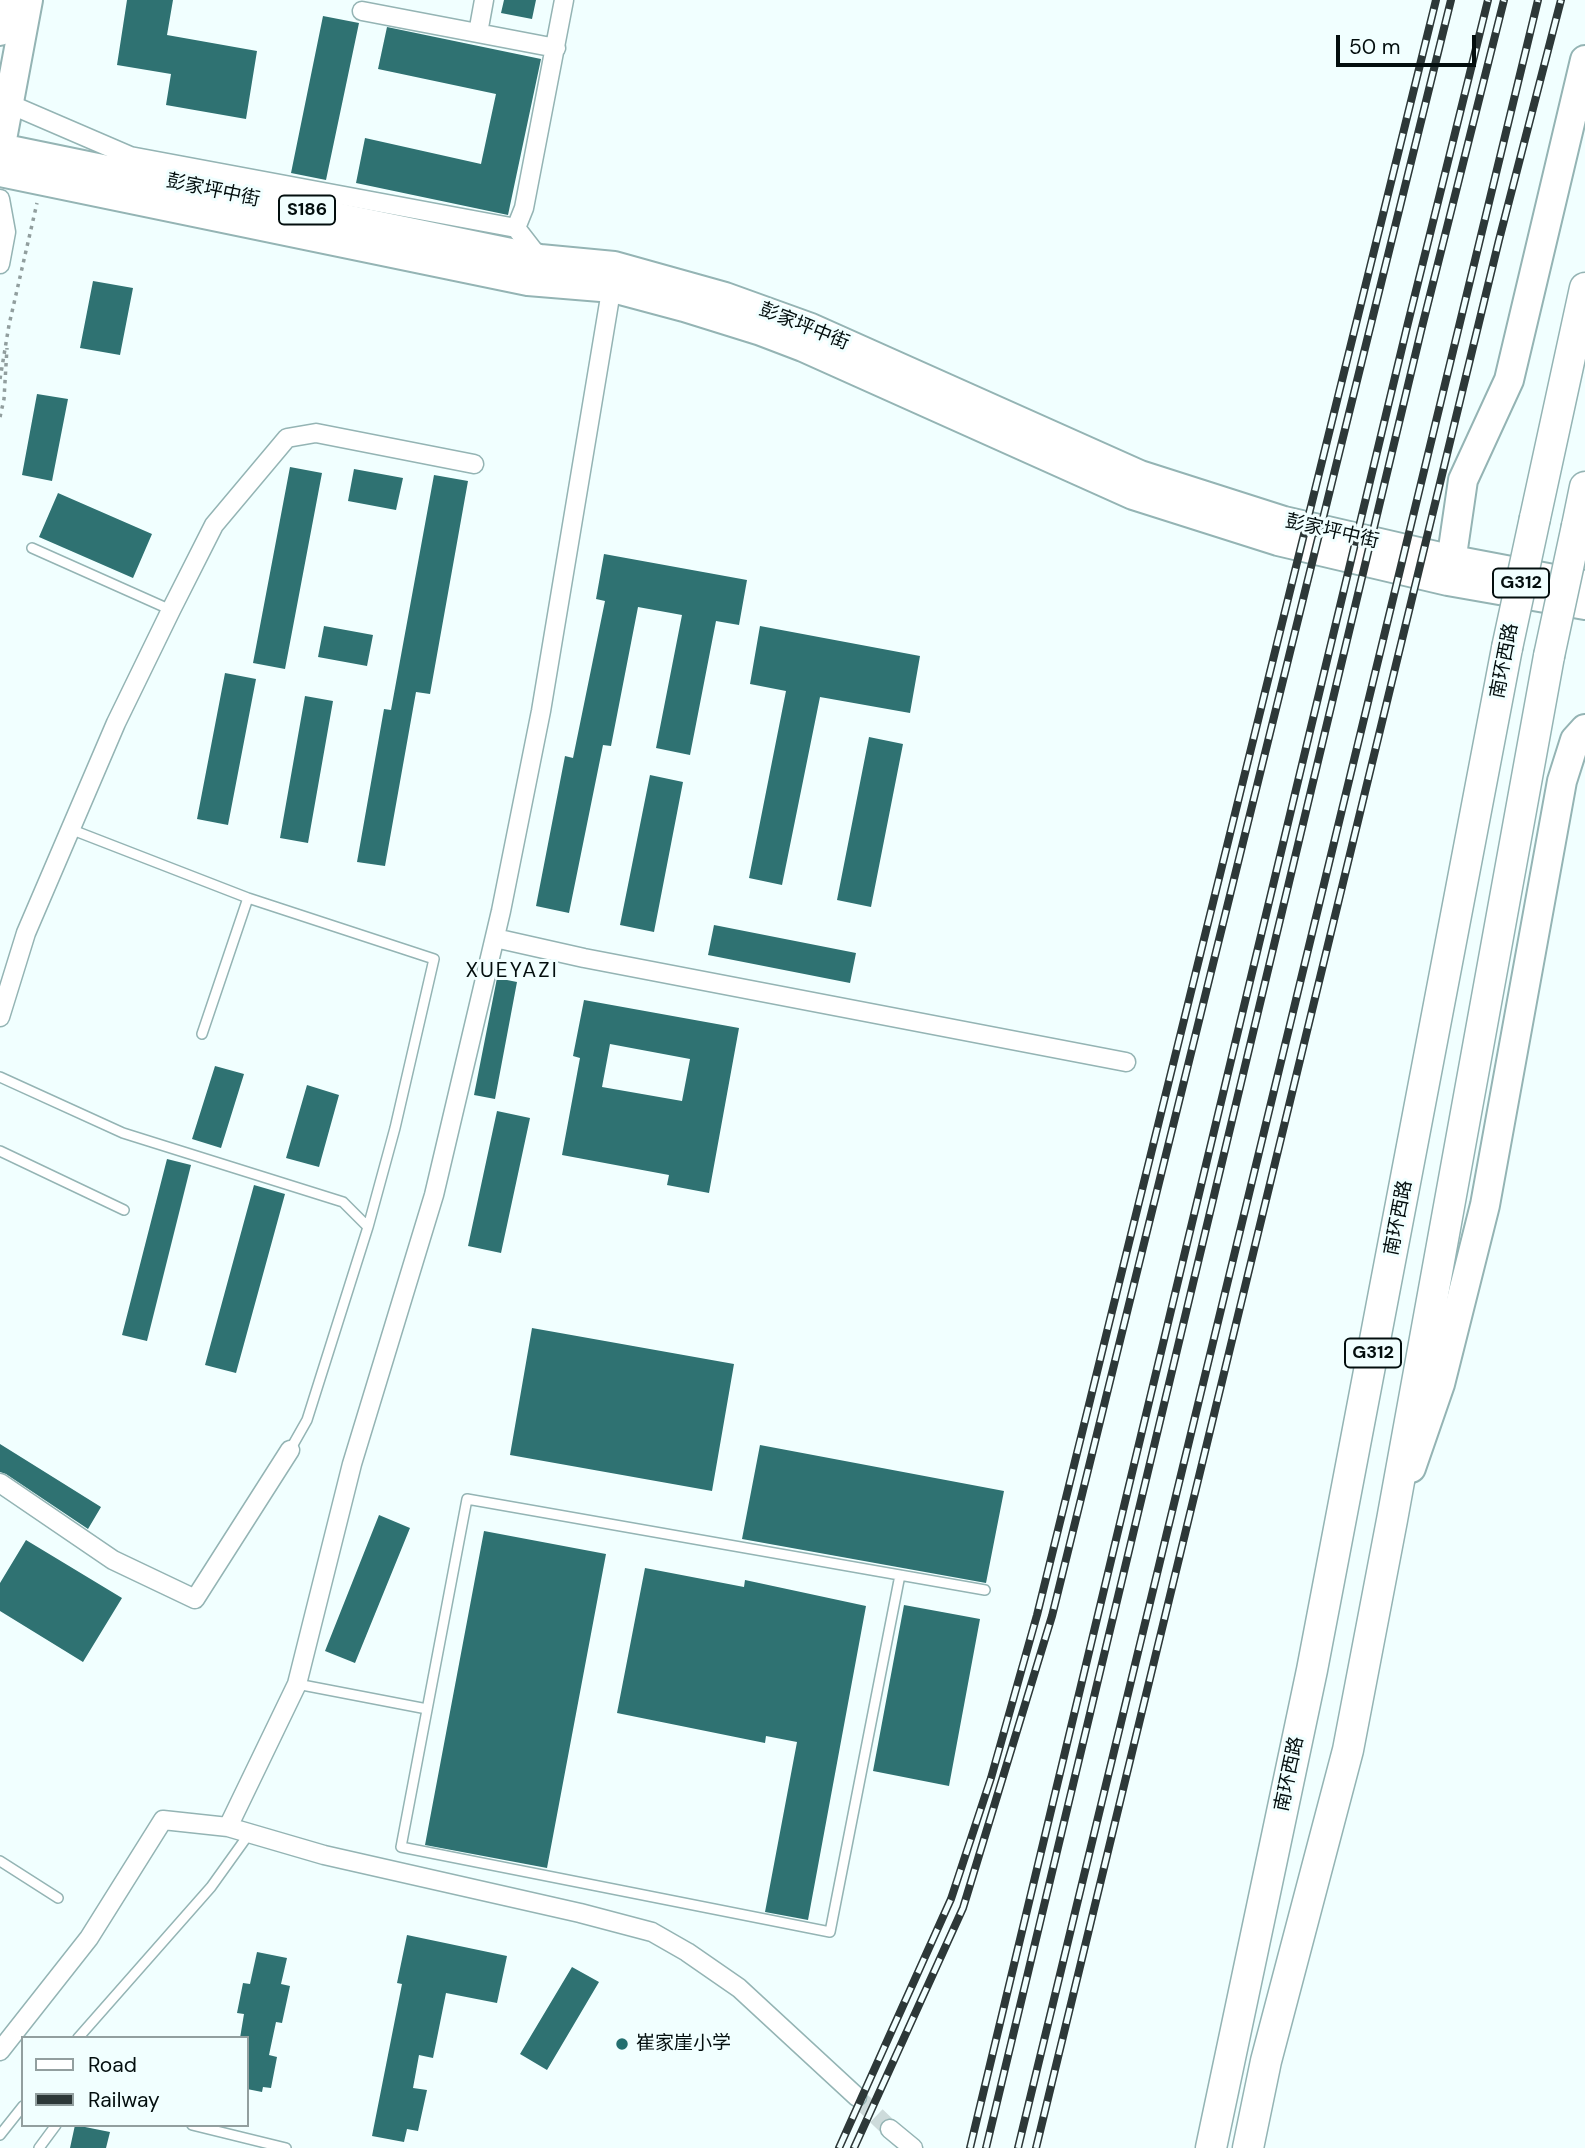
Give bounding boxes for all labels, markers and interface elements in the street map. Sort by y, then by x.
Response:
scale bar [1340,21,1480,65]
text: 50 m [1349,33,1400,61]
street label: 彭家坪中街 [164,170,262,212]
road number: S186 [279,196,335,224]
street label: 彭家坪中街 [756,299,852,355]
street label: 彭家坪中街 [1283,510,1381,554]
road number: G312 [1493,568,1549,598]
street label: 南环西路 [1487,622,1523,700]
district label: XUEYAZI [466,958,558,984]
street label: 南环西路 [1381,1179,1417,1257]
road number: G312 [1345,1338,1401,1368]
street label: 南环西路 [1271,1734,1309,1814]
place label: 崔家崖小学 [636,2033,731,2055]
legend [21,2036,248,2127]
marker: 崔家崖小学 [614,2036,630,2052]
text: Road [88,2051,137,2079]
text: Railway [88,2086,160,2114]

